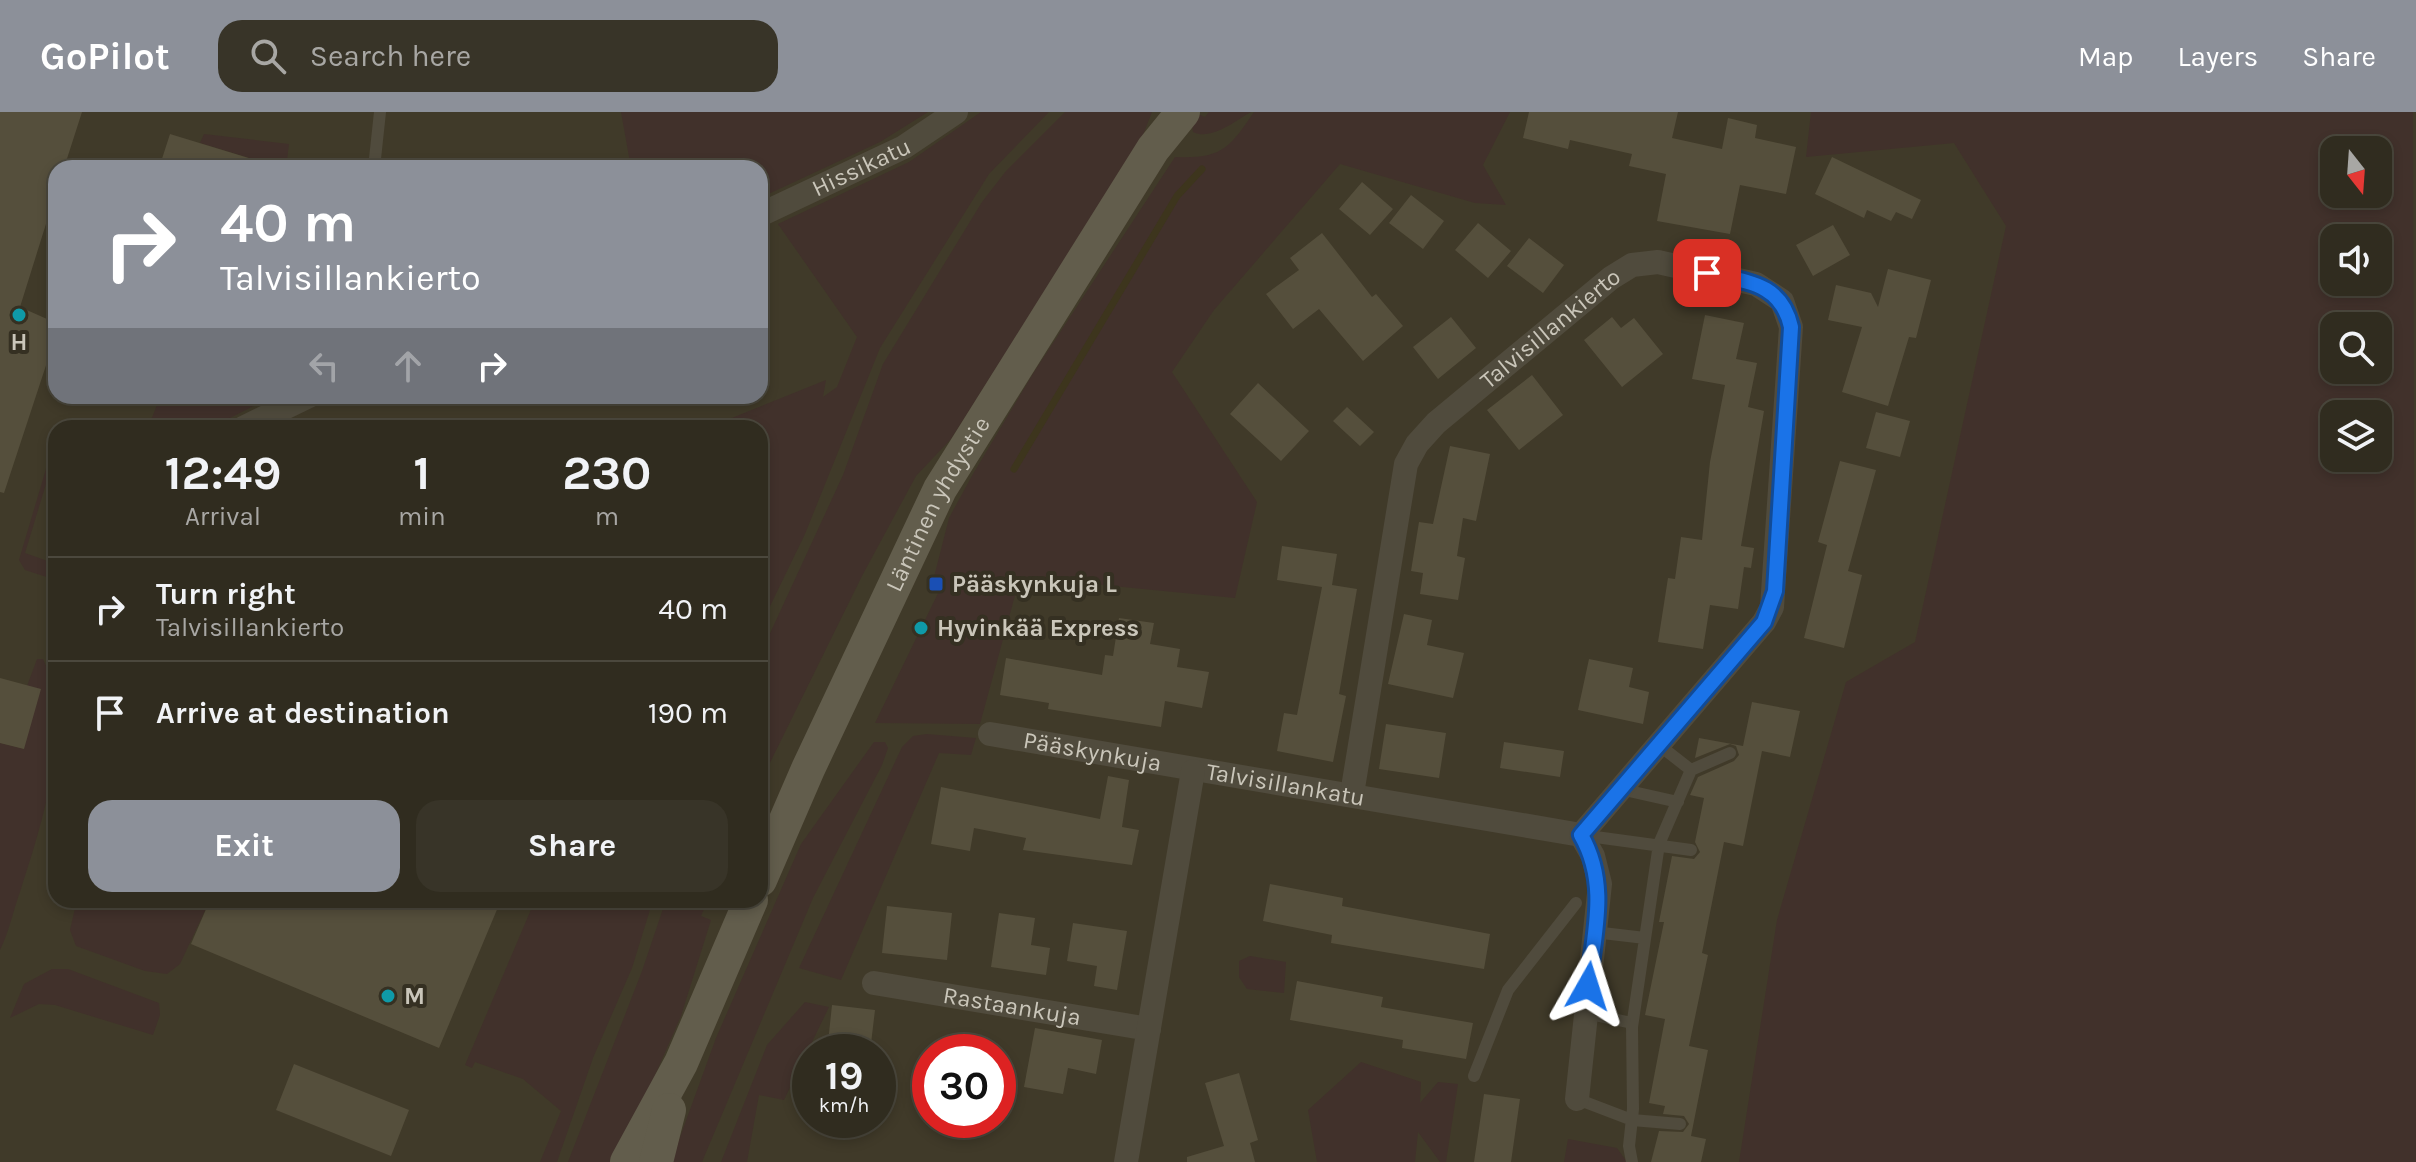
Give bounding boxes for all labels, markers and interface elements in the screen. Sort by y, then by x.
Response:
search box [218,20,778,92]
text: GoPilot [40,34,170,79]
icon: search [246,34,290,78]
text: Search here [310,38,471,74]
text: Map [2078,40,2133,73]
text: Layers [2177,40,2258,73]
text: Share [2302,40,2376,73]
street label: Hissikatu [807,132,915,202]
north arrow [2320,136,2392,208]
map controls [2320,136,2392,472]
text: 40 m [220,190,356,255]
icon: right [88,192,192,296]
button: sound [2320,224,2392,296]
pin [1673,239,1741,307]
icon: arrive [1685,251,1729,295]
text: Talvisillankierto [220,257,481,299]
street label: Talvisillankierto [1474,262,1625,395]
marker: H [10,306,28,324]
button: search [2320,312,2392,384]
place label: H [11,328,27,356]
icon: left [302,344,346,388]
icon: ahead [386,344,430,388]
icon: right [470,344,514,388]
button: layers [2320,400,2392,472]
street label: Läntinen yhdystie [880,411,996,596]
text: 12:49 [165,445,281,501]
text: 1 [413,445,430,501]
text: 230 [562,445,651,501]
text: Arrival [185,501,261,532]
text: min [398,501,446,532]
text: m [595,501,619,532]
place label: Pääskynkuja L [952,570,1117,598]
marker: Pääskynkuja L [927,575,945,593]
text: Turn right [156,576,296,612]
icon: right [88,587,132,631]
text: 40 m [658,591,728,627]
text: Talvisillankierto [156,612,344,643]
place label: Hyvinkää Express [937,614,1139,642]
marker: Hyvinkää Express [912,619,930,637]
icon: arrive [88,691,132,735]
text: Arrive at destination [156,695,450,731]
text: 190 m [648,695,728,731]
street label: Pääskynkuja [1021,726,1164,777]
street label: Talvisillankatu [1204,757,1367,812]
button: Exit [88,800,400,892]
button: Share [416,800,728,892]
position arrow [1546,944,1630,1028]
street label: Rastaankuja [941,981,1083,1031]
place label: M [404,982,425,1010]
marker: M [379,987,397,1005]
speed limit sign: 30 [912,1034,1016,1138]
text: 19 [825,1052,863,1099]
text: km/h [819,1094,869,1117]

